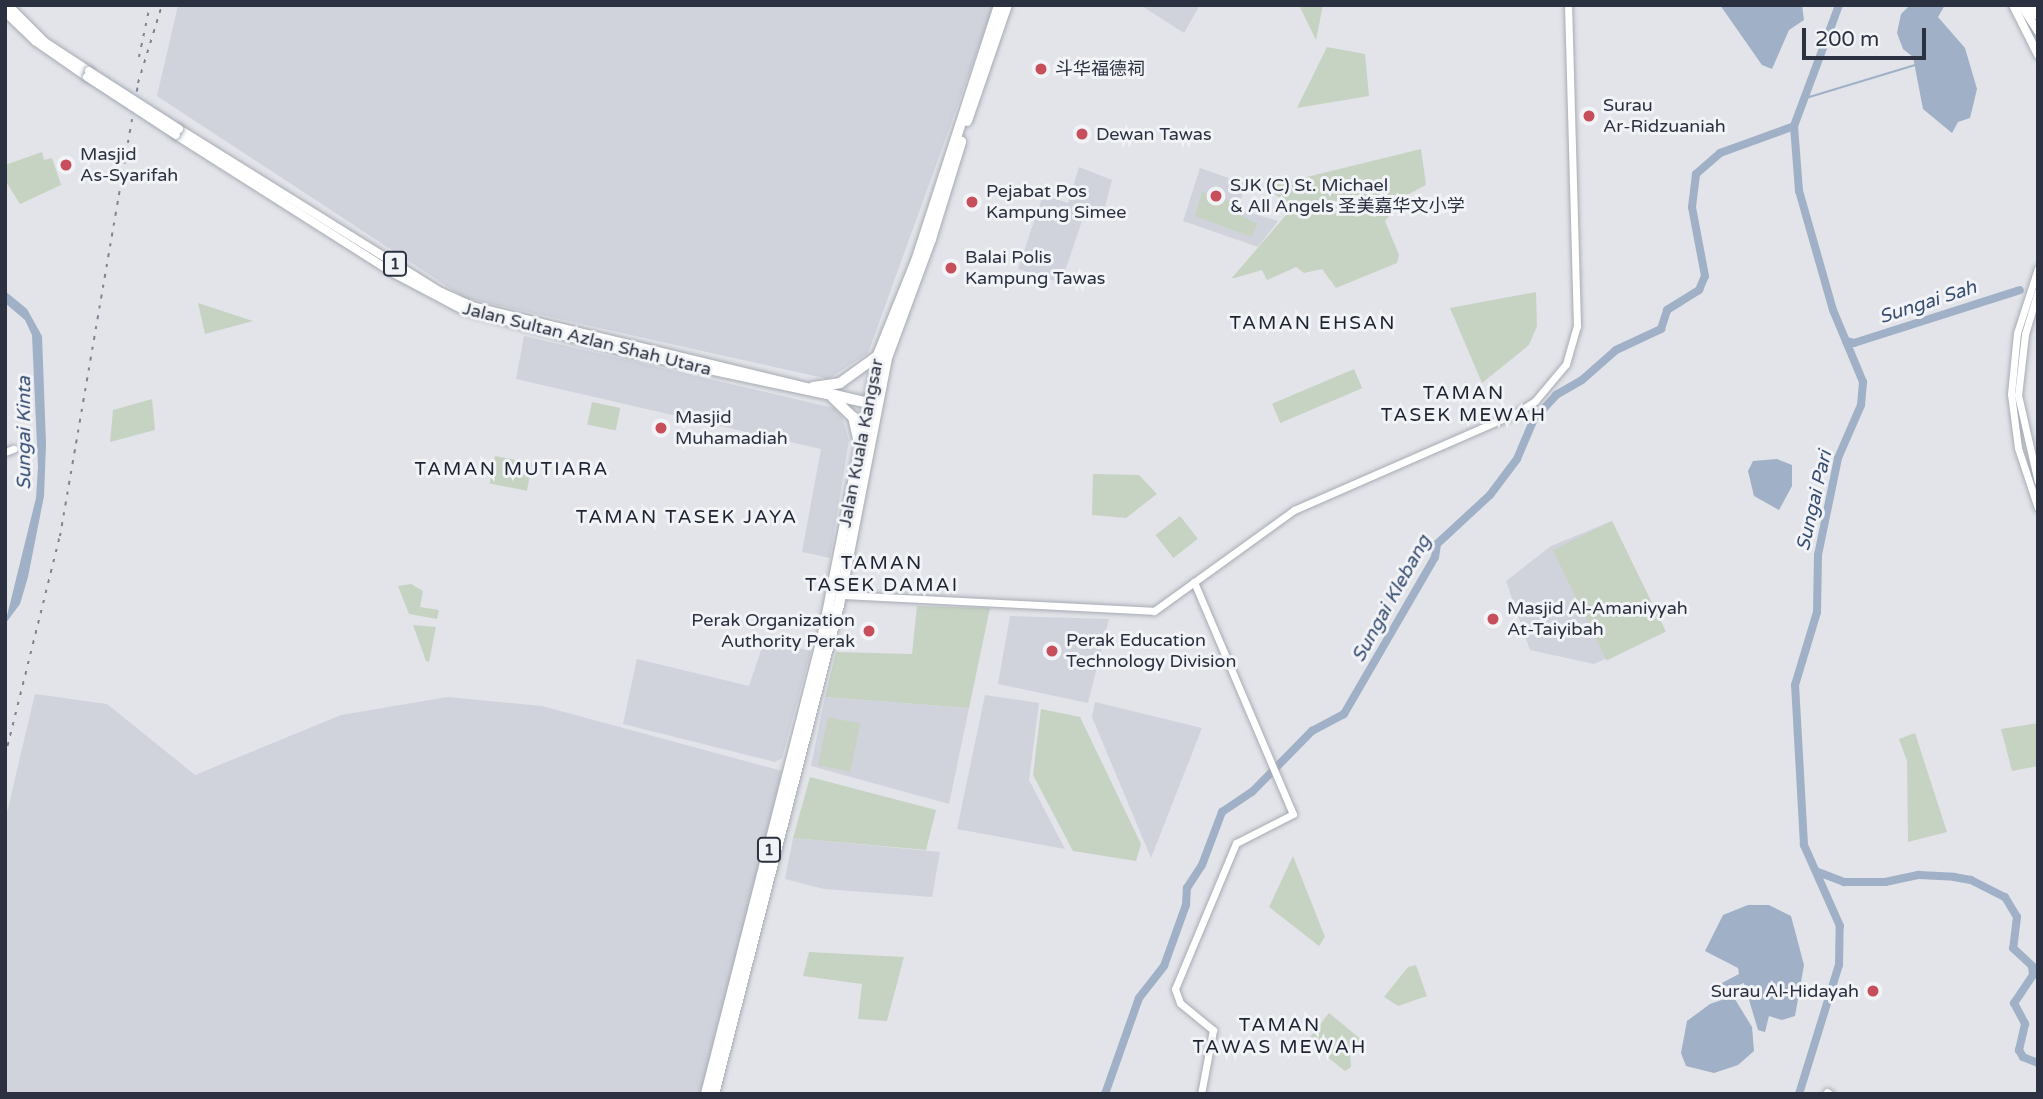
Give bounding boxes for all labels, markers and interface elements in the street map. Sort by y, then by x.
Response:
scale bar [1805,14,1929,58]
text: 200 m [1815,27,1879,52]
place label: 斗华福德祠 [1055,58,1145,80]
marker: 斗华福德祠 [1033,61,1049,77]
place label: Surau Ar-Ridzuaniah [1603,95,1726,138]
marker: Surau Ar-Ridzuaniah [1581,108,1597,124]
place label: Dewan Tawas [1096,123,1212,145]
marker: Dewan Tawas [1074,126,1090,142]
place label: Masjid As-Syarifah [80,144,178,186]
marker: Masjid As-Syarifah [58,157,74,173]
place label: SJK (C) St. Michael & All Angels 圣美嘉华文小学 [1230,175,1464,218]
place label: Pejabat Pos Kampung Simee [986,181,1126,224]
marker: SJK (C) St. Michael & All Angels 圣美嘉华文小学 [1208,188,1224,204]
marker: Pejabat Pos Kampung Simee [964,194,980,210]
place label: Balai Polis Kampung Tawas [965,247,1105,290]
road number: 1 [383,252,407,276]
marker: Balai Polis Kampung Tawas [943,260,959,276]
water label: Sungai Sah [1876,277,1980,329]
street label: Jalan Sultan Azlan Shah Utara [460,298,714,380]
district label: TAMAN EHSAN [1231,313,1395,335]
street label: Jalan Kuala Kangsar [834,357,888,529]
water label: Sungai Kinta [14,376,36,490]
district label: TAMAN TASEK MEWAH [1382,383,1546,427]
place label: Masjid Muhamadiah [675,407,788,450]
marker: Masjid Muhamadiah [653,420,669,436]
water label: Sungai Pari [1792,449,1838,553]
district label: TAMAN MUTIARA [416,459,608,481]
district label: TAMAN TASEK JAYA [578,507,796,529]
water label: Sungai Klebang [1348,532,1436,666]
district label: TAMAN TASEK DAMAI [806,553,958,597]
place label: Masjid Al-Amaniyyah At-Taiyibah [1507,598,1688,640]
place label: Perak Organization Authority Perak [691,610,855,652]
marker: Masjid Al-Amaniyyah At-Taiyibah [1485,611,1501,627]
marker: Perak Organization Authority Perak [861,623,877,639]
place label: Perak Education Technology Division [1066,630,1236,672]
marker: Perak Education Technology Division [1044,643,1060,659]
road number: 1 [757,838,781,862]
place label: Surau Al-Hidayah [1711,980,1859,1002]
marker: Surau Al-Hidayah [1865,983,1881,999]
district label: TAMAN TAWAS MEWAH [1194,1015,1366,1059]

